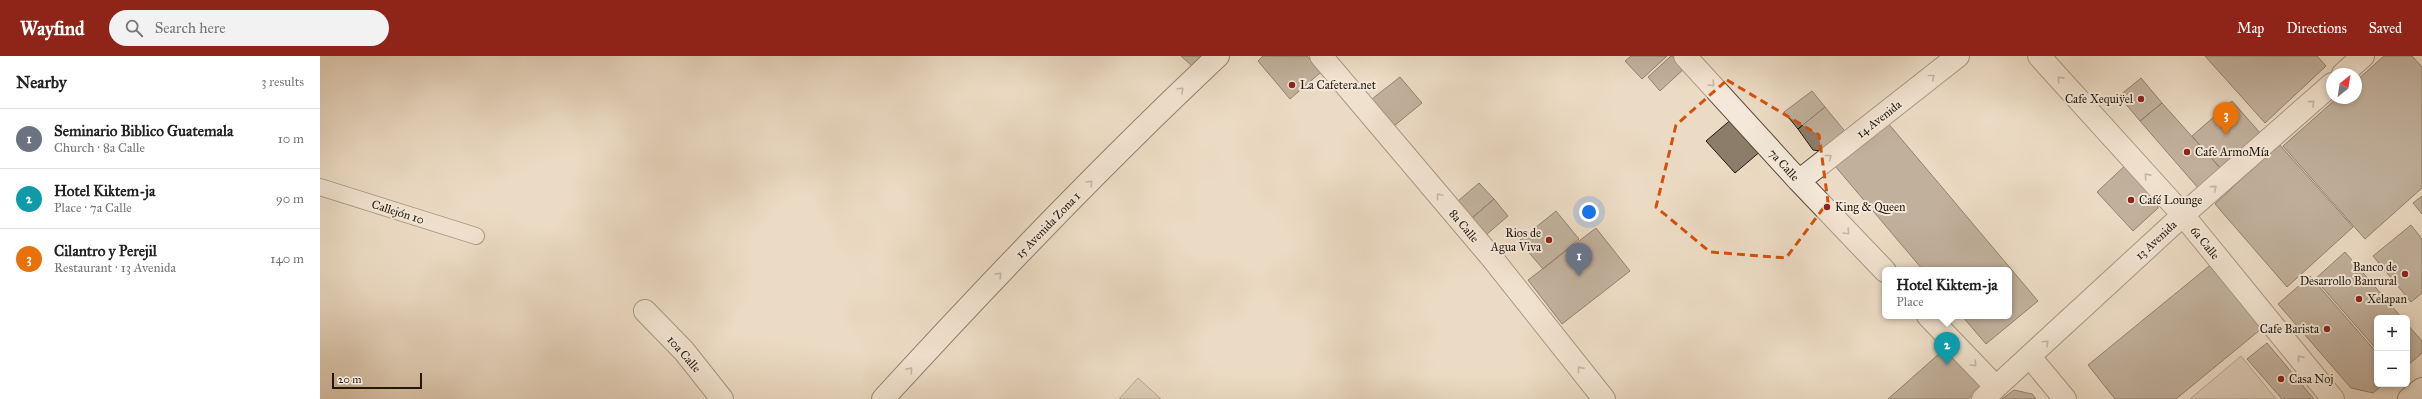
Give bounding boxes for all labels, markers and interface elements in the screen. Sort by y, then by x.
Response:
search box [109,10,389,46]
text: Wayfind [20,17,85,40]
icon: search [123,17,145,39]
text: Search here [155,19,226,37]
text: Map [2237,20,2264,37]
text: Directions [2286,20,2347,37]
text: Saved [2369,20,2402,37]
north arrow [2326,68,2362,104]
text: Nearby [16,72,67,93]
text: 3 results [261,74,304,90]
one-way arrow [1927,75,1934,82]
one-way arrow [2057,76,2065,84]
place label: La Cafetera.net [1300,78,1377,92]
one-way arrow [1707,79,1715,87]
marker: La Cafetera.net [1287,80,1297,90]
one-way arrow [1176,88,1184,95]
place label: Cafe Xequiÿel [2065,92,2134,107]
marker: Cafe Xequiÿel [2136,94,2146,104]
street label: 14 Avenida [1854,97,1905,141]
one-way arrow [2307,100,2315,107]
pin: 3 [2213,102,2239,135]
text: Seminario Biblico Guatemala [54,122,233,140]
text: 1 [26,131,32,147]
text: 10 m [278,131,304,147]
text: Church · 8a Calle [54,140,145,156]
place label: Cafe ArmoMía [2195,145,2270,159]
street label: 7a Calle [1766,146,1802,184]
marker: Cafe ArmoMía [2182,147,2192,157]
one-way arrow [1825,155,1832,162]
one-way arrow [2144,173,2152,181]
one-way arrow [1085,180,1093,188]
text: Hotel Kiktem-ja [54,182,155,200]
one-way arrow [2209,186,2217,193]
street label: 15 Avenida Zona 1 [1013,189,1083,261]
text: 2 [26,191,32,207]
text: 90 m [276,191,304,207]
place label: Café Lounge [2139,193,2202,208]
one-way arrow [1437,194,1444,201]
marker: Café Lounge [2126,195,2136,205]
street label: Callejón 10 [370,197,426,227]
text: Place · 7a Calle [54,200,132,216]
place label: King & Queen [1835,200,1906,215]
your location [1579,202,1599,222]
marker: King & Queen [1822,202,1832,212]
street label: 8a Calle [1446,207,1482,245]
street label: 13 Avenida [2133,217,2180,263]
street label: 6a Calle [2187,224,2223,262]
place label: Rios de Agua Viva [1490,226,1542,255]
one-way arrow [1842,227,1850,235]
marker: Rios de Agua Viva [1544,235,1554,245]
text: Cilantro y Perejil [54,242,157,260]
pin: 1 [1566,243,1592,276]
text: 3 [26,251,32,267]
text: 140 m [270,251,304,267]
text: Restaurant · 13 Avenida [54,260,176,276]
place label: Banco de Desarrollo Banrural [2300,260,2398,288]
popup [1882,267,2012,319]
marker: Banco de Desarrollo Banrural [2400,269,2410,279]
one-way arrow [994,273,1001,280]
text: Hotel Kiktem-ja [1896,276,1998,294]
place label: Xelapan [2367,292,2407,306]
text: Place [1896,294,1924,310]
marker: Xelapan [2354,294,2364,304]
map controls [2374,315,2410,387]
button: + [2374,315,2410,351]
place label: Cafe Barista [2260,322,2320,336]
marker: Cafe Barista [2322,324,2332,334]
pin: 2 [1934,332,1960,365]
street label: 10a Calle [664,333,704,375]
one-way arrow [2041,340,2049,347]
button: − [2374,351,2410,387]
one-way arrow [2297,355,2304,363]
one-way arrow [1969,359,1977,367]
one-way arrow [1577,366,1584,373]
one-way arrow [905,367,912,375]
scale bar [332,371,422,390]
place label: Casa Noj [2289,372,2333,386]
text: 20 m [338,373,361,386]
marker: Casa Noj [2276,374,2286,384]

